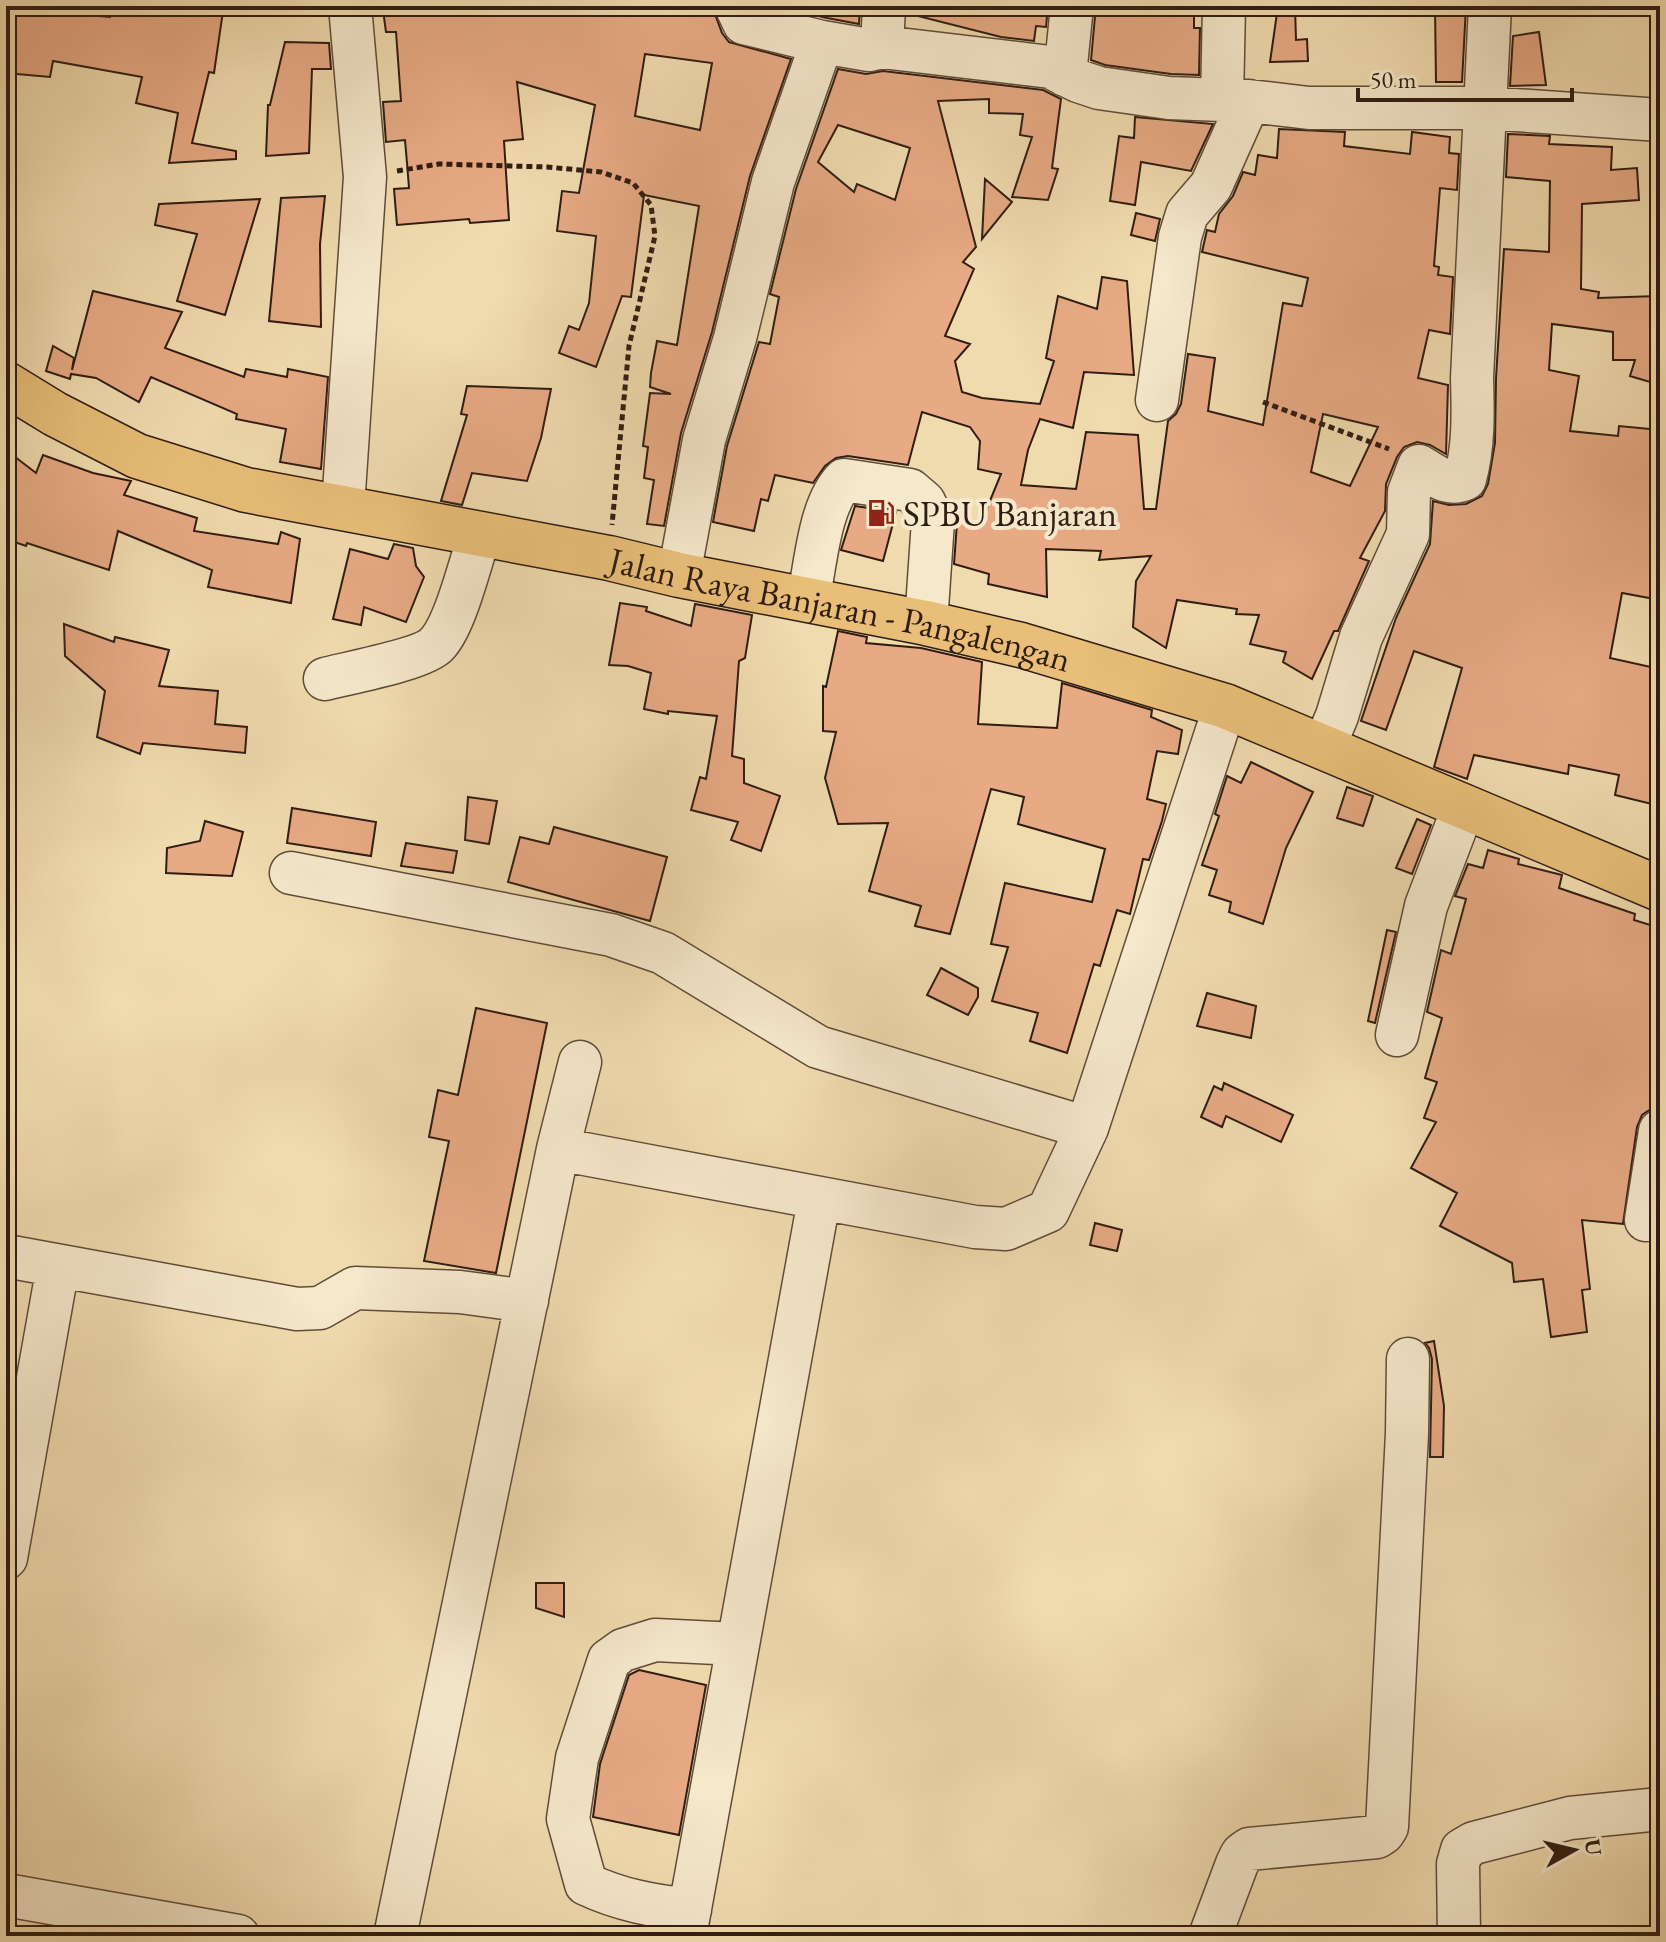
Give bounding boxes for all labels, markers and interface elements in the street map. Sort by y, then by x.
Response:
scale bar [1358,52,1572,102]
text: 50 m [1370,64,1417,95]
place label: SPBU Banjaran [903,490,1117,537]
fuel station icon: SPBU Banjaran [866,498,896,528]
street label: Jalan Raya Banjaran - Pangalengan [602,535,1077,683]
north arrow [1534,1810,1614,1890]
text: U [1578,1837,1609,1858]

